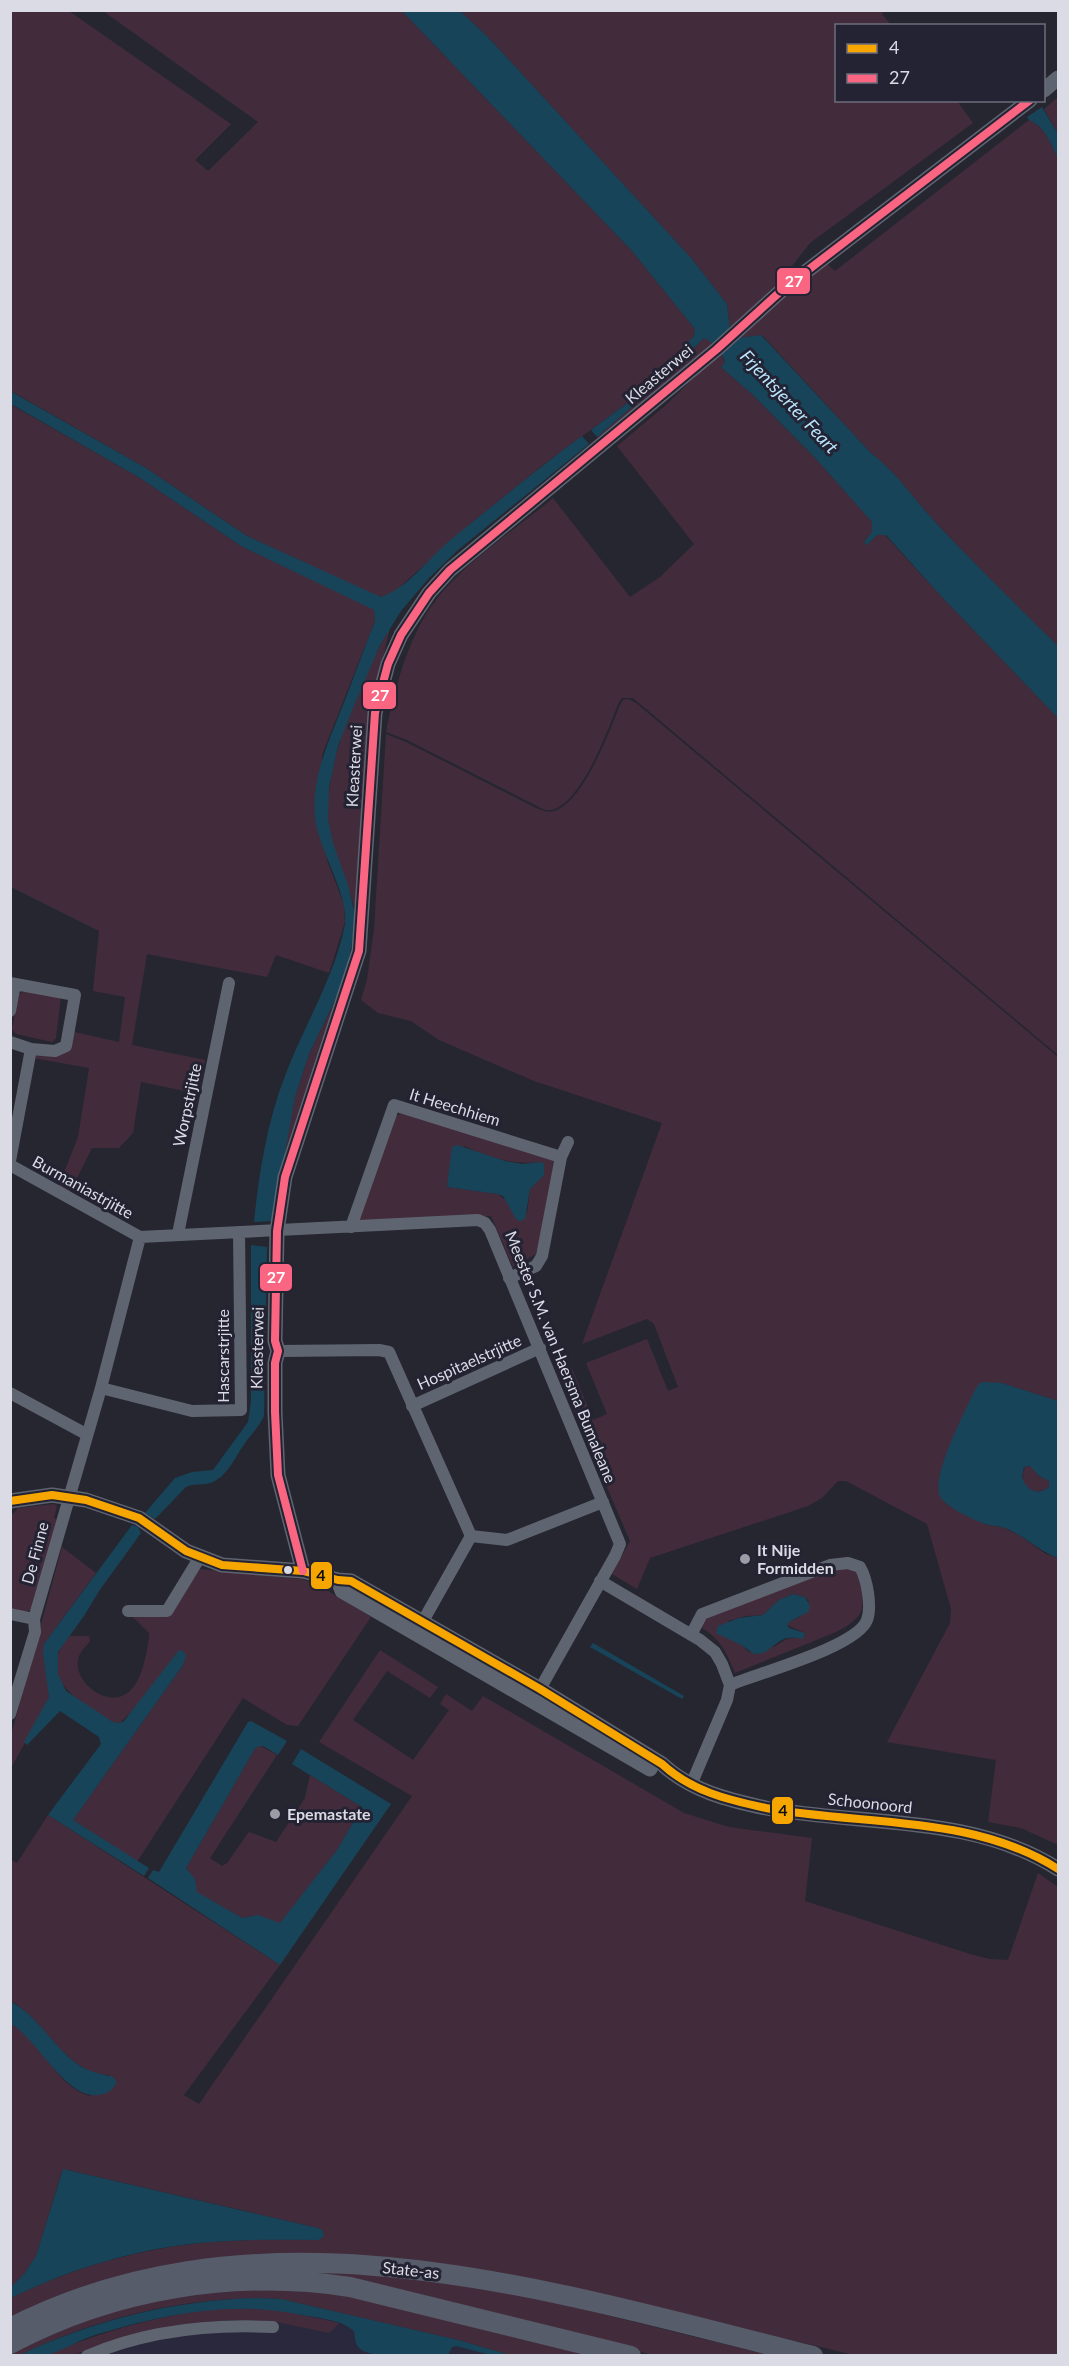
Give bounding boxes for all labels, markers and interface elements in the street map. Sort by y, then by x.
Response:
legend [835,24,1045,102]
text: 4 [889,36,899,58]
text: 27 [889,66,910,88]
line badge: 27 [776,267,811,295]
text: 27 [785,271,803,290]
street label: Kleasterwei [621,340,696,407]
water label: Frjentsjerter Feart [736,345,844,458]
line badge: 27 [362,681,397,710]
text: 27 [371,685,389,704]
street label: Kleasterwei [342,724,365,808]
street label: Worpstrjitte [168,1061,205,1148]
street label: It Heechhiem [407,1084,503,1129]
street label: Burmaniastrjitte [30,1151,137,1222]
street label: Meester S.M. van Haersma Bumaleane [502,1228,621,1486]
line badge: 27 [259,1263,293,1292]
text: 27 [267,1267,285,1286]
street label: Kleasterwei [246,1307,267,1389]
street label: Hascarstrjitte [213,1309,232,1403]
street label: Hospitaelstrjitte [414,1330,524,1393]
street label: De Finne [17,1520,52,1586]
place label: It Nije Formidden [757,1540,834,1577]
marker: It Nije Formidden [738,1552,752,1566]
line badge: 4 [310,1561,333,1590]
unlabelled marker [282,1564,294,1576]
text: 4 [316,1565,326,1584]
street label: Schoonoord [827,1789,913,1816]
line badge: 4 [771,1796,794,1825]
text: 4 [778,1800,788,1819]
place label: Epemastate [287,1804,371,1823]
marker: Epemastate [268,1807,282,1821]
street label: State-as [382,2257,440,2282]

